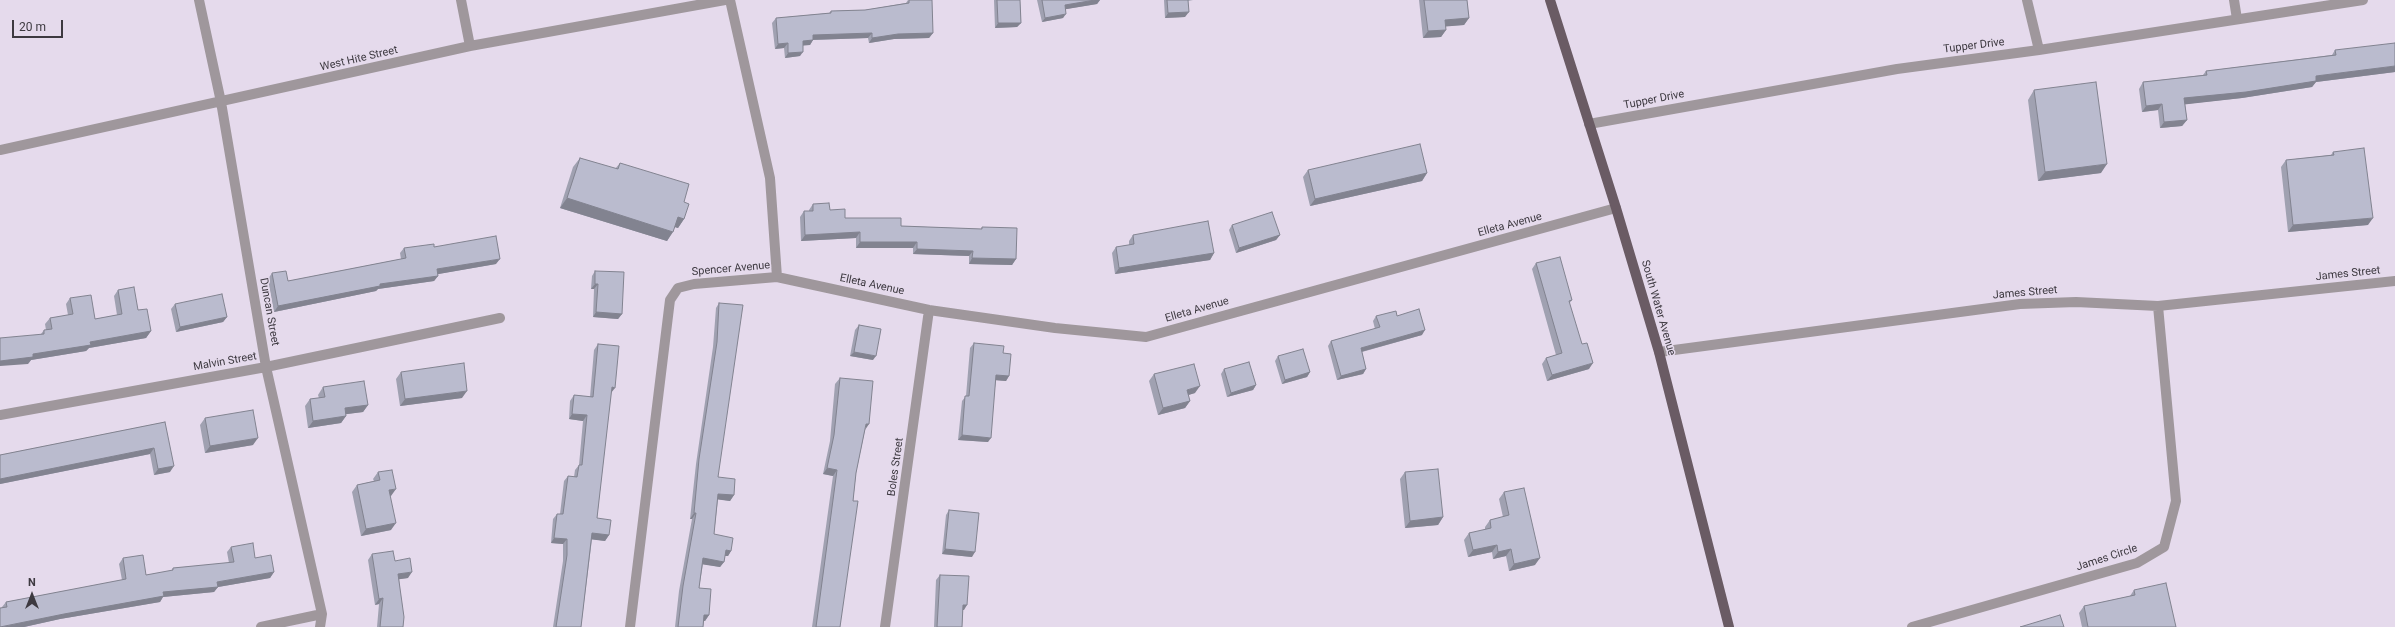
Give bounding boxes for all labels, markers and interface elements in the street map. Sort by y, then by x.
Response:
scale bar [14,12,65,38]
text: 20 m [19,20,46,34]
street label: Tupper Drive [1943,36,2005,56]
street label: West Hite Street [319,44,399,74]
street label: Tupper Drive [1623,88,1685,112]
street label: Elleta Avenue [1477,210,1543,240]
street label: Spencer Avenue [691,259,771,279]
street label: South Water Avenue [1638,259,1678,357]
street label: James Street [2315,264,2381,284]
street label: Elleta Avenue [838,272,906,298]
street label: Duncan Street [257,277,281,347]
street label: James Street [1992,284,2058,302]
street label: Elleta Avenue [1164,295,1230,325]
street label: Malvin Street [192,350,258,374]
street label: Boles Street [885,437,907,497]
street label: James Circle [2075,542,2139,574]
north arrow [12,575,52,615]
text: N [28,576,36,589]

